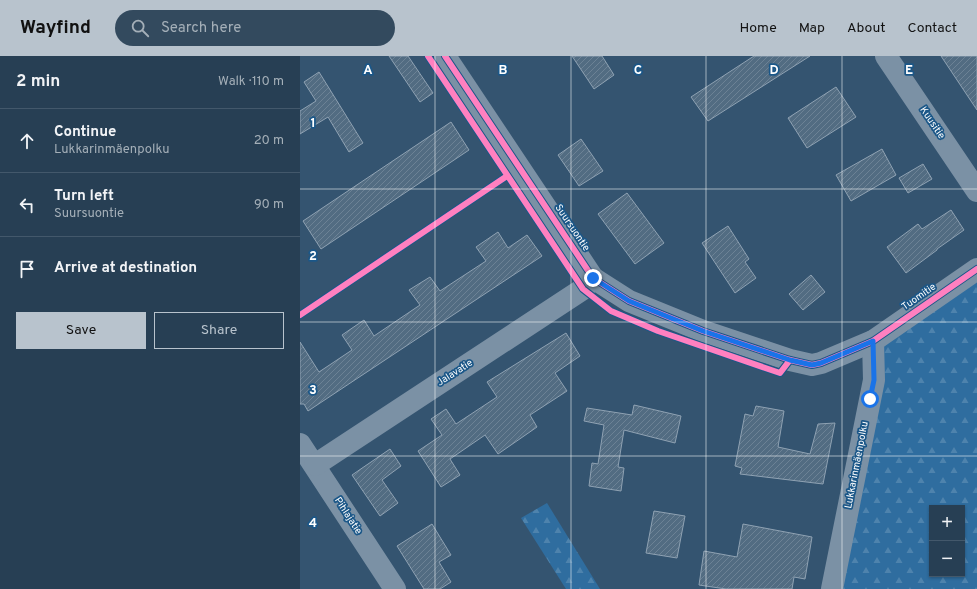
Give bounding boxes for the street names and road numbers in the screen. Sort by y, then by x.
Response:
street label: Kuusitie [916,104,948,142]
street label: Suursuontie [552,202,592,254]
street label: Tuomitie [899,280,939,314]
street label: Jalavatie [435,357,475,389]
street label: Lukkarinmäenpolku [842,420,872,510]
street label: Pihlajatie [331,495,365,537]

